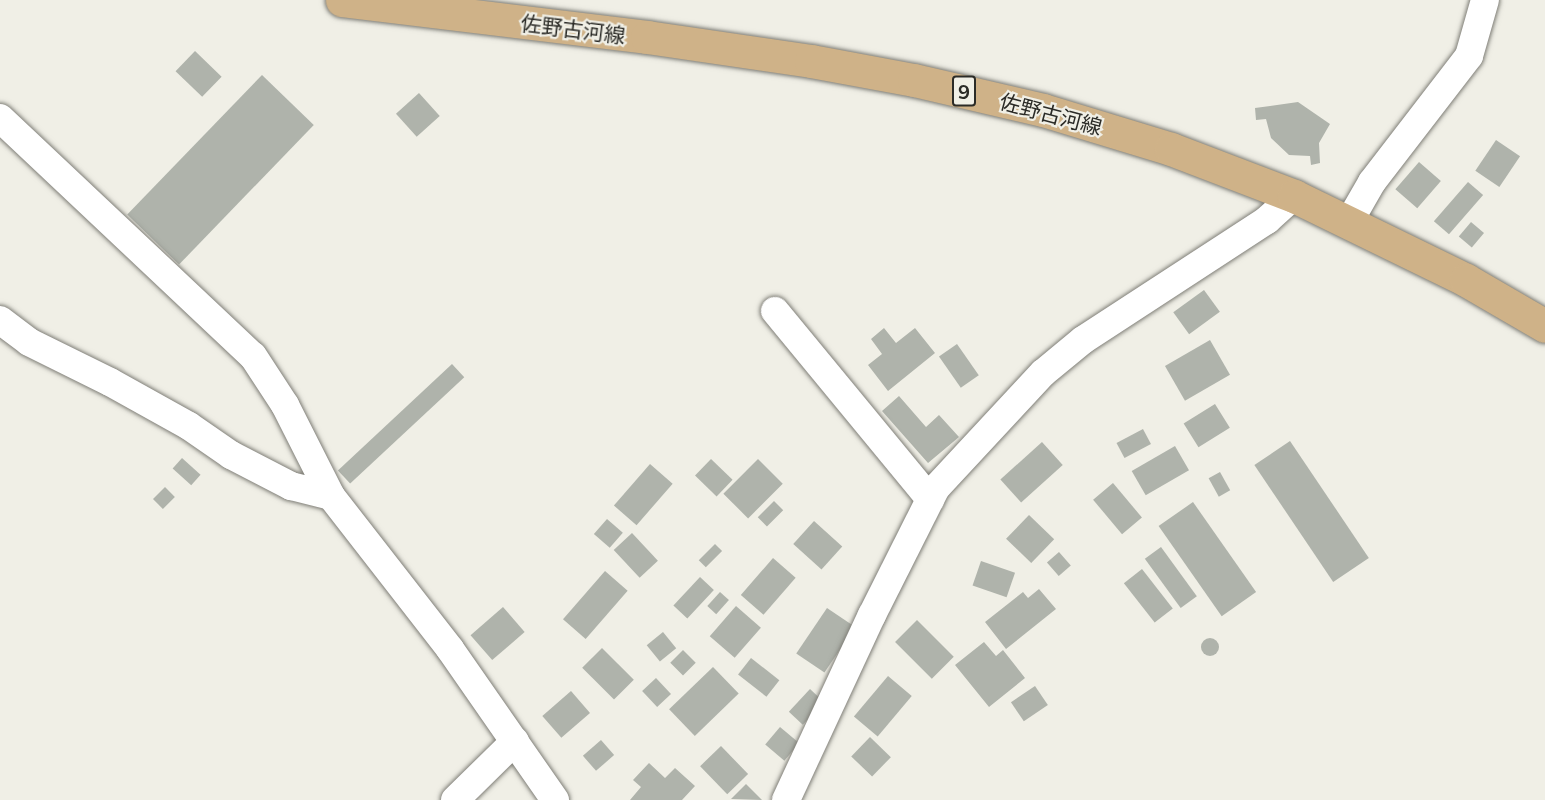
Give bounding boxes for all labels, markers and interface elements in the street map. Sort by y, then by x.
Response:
street label: 佐野古河線 [519,10,627,48]
road number: 9 [952,74,976,108]
street label: 佐野古河線 [997,88,1105,140]

